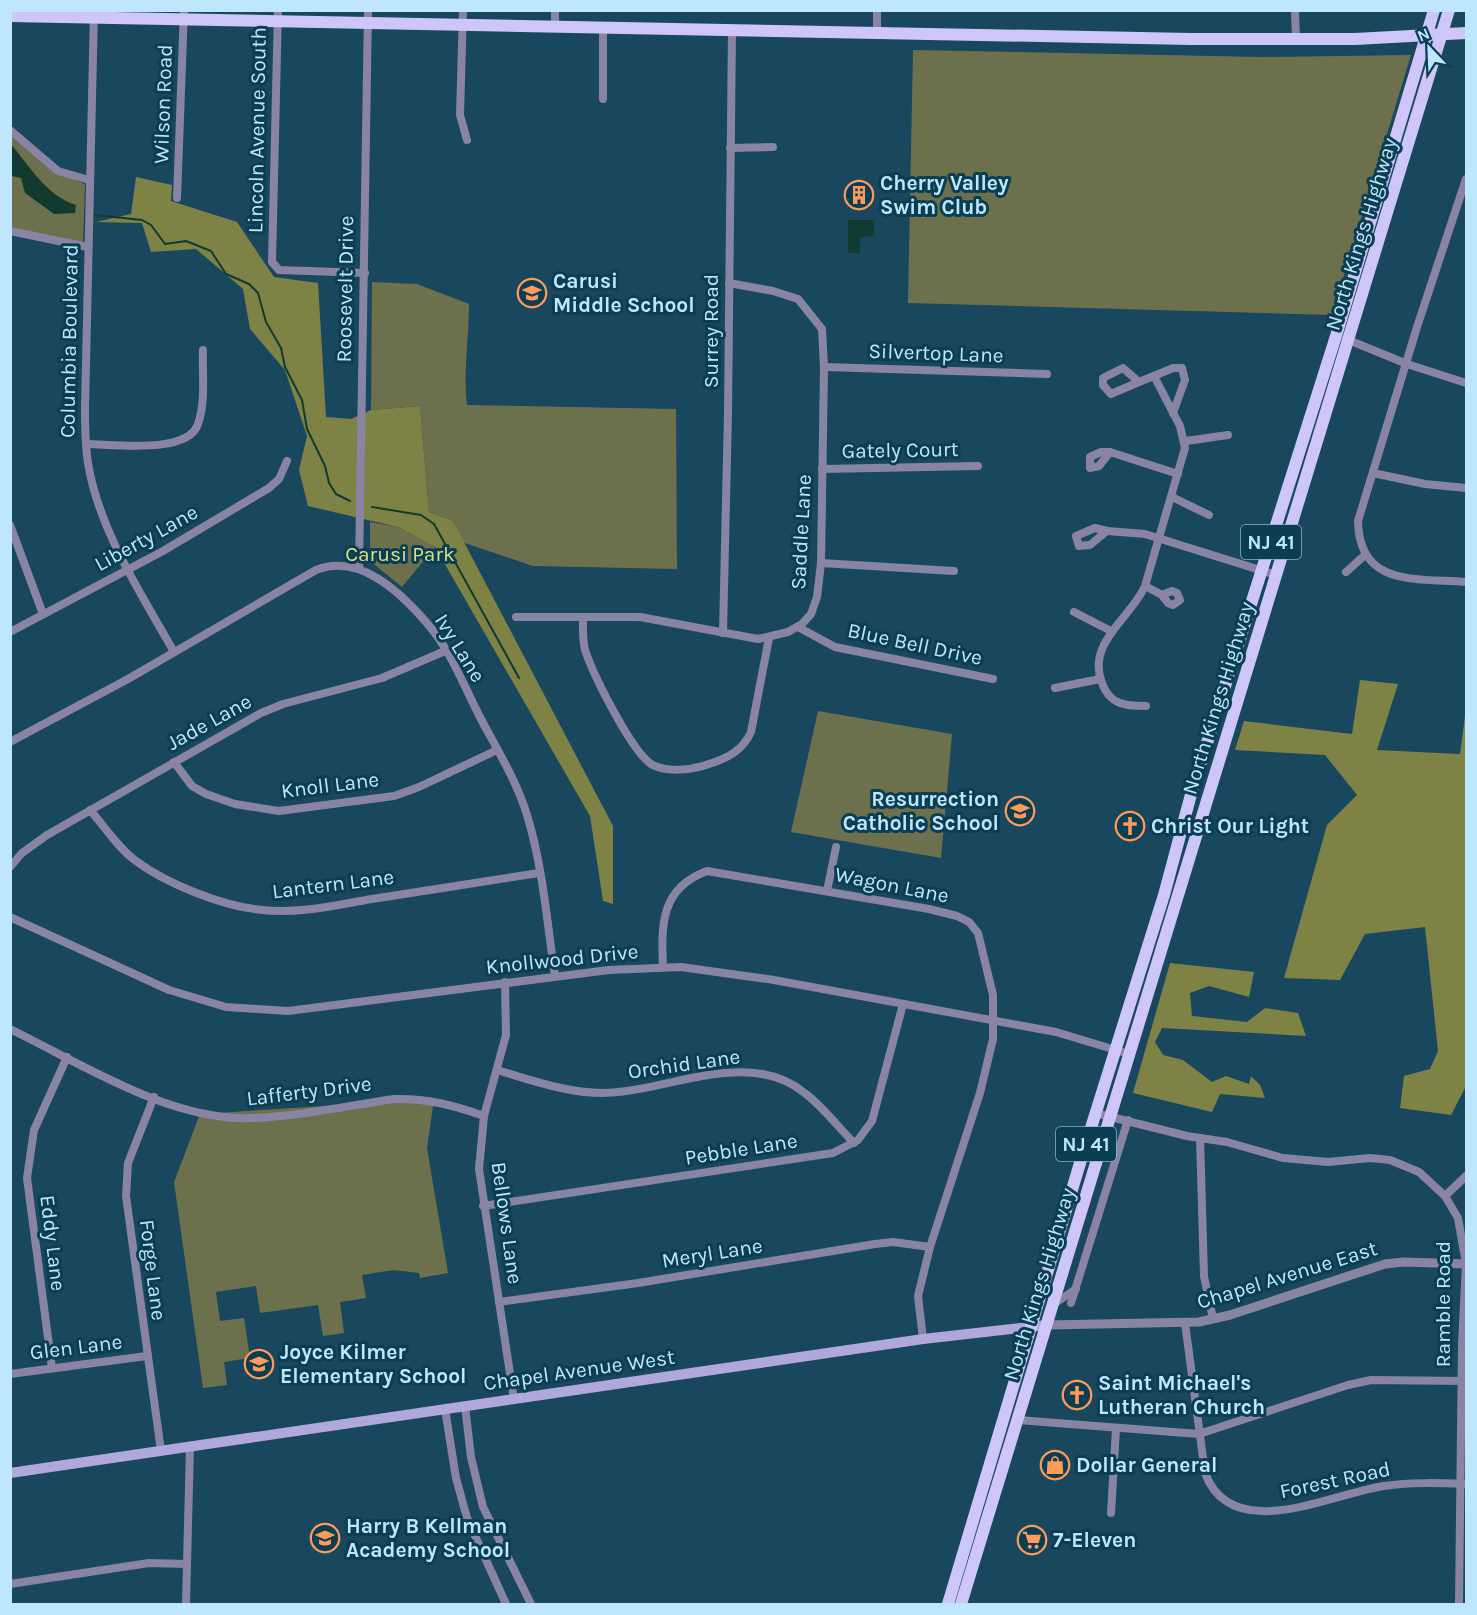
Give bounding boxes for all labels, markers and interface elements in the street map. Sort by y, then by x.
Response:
north arrow [1399,18,1459,78]
text: N [1414,24,1432,46]
street label: Lincoln Avenue South [243,27,271,233]
street label: Wilson Road [149,44,177,164]
street label: North Kings Highway [1320,135,1402,333]
place label: Cherry Valley Swim Club [880,171,1009,219]
building icon: Cherry Valley Swim Club [843,179,875,211]
street label: Roosevelt Drive [332,215,358,363]
street label: Columbia Boulevard [55,244,83,438]
place label: Carusi Middle School [553,269,695,317]
street label: Surrey Road [699,274,723,388]
school or university icon: Carusi Middle School [516,277,548,309]
street label: Silvertop Lane [868,339,1004,367]
street label: Gately Court [841,437,959,463]
street label: Saddle Lane [786,474,816,590]
street label: Liberty Lane [90,500,202,576]
road number: NJ 41 [1241,525,1301,559]
park label: Carusi Park [345,542,455,566]
street label: North Kings Highway [1177,599,1259,797]
street label: Ivy Lane [430,609,490,687]
street label: Blue Bell Drive [845,618,985,670]
street label: Jade Lane [162,689,256,755]
street label: Knoll Lane [280,767,380,803]
place label: Resurrection Catholic School [843,787,999,835]
school or university icon: Resurrection Catholic School [1004,795,1036,827]
church icon: Christ Our Light [1114,810,1146,842]
place label: Christ Our Light [1151,814,1309,838]
street label: Wagon Lane [833,862,951,908]
street label: Lantern Lane [271,865,395,903]
street label: Knollwood Drive [485,939,639,979]
street label: Orchid Lane [626,1044,742,1084]
street label: Lafferty Drive [245,1071,373,1111]
road number: NJ 41 [1056,1127,1116,1161]
street label: Pebble Lane [683,1128,799,1170]
street label: Bellows Lane [487,1160,527,1286]
street label: North Kings Highway [998,1185,1080,1383]
street label: Eddy Lane [35,1194,71,1292]
street label: Forge Lane [135,1218,171,1322]
street label: Meryl Lane [660,1233,764,1273]
street label: Chapel Avenue East [1194,1236,1380,1314]
street label: Ramble Road [1431,1241,1455,1367]
street label: Glen Lane [29,1329,123,1365]
place label: Joyce Kilmer Elementary School [280,1340,466,1388]
street label: Chapel Avenue West [482,1345,676,1395]
school or university icon: Joyce Kilmer Elementary School [243,1348,275,1380]
place label: Saint Michael's Lutheran Church [1098,1371,1265,1419]
church icon: Saint Michael's Lutheran Church [1061,1379,1093,1411]
shop icon: Dollar General [1039,1449,1071,1481]
place label: Dollar General [1076,1453,1217,1477]
street label: Forest Road [1277,1457,1393,1503]
place label: Harry B Kellman Academy School [346,1514,510,1562]
school or university icon: Harry B Kellman Academy School [309,1522,341,1554]
supermarket icon: 7-Eleven [1016,1524,1048,1556]
place label: 7-Eleven [1053,1528,1136,1552]

